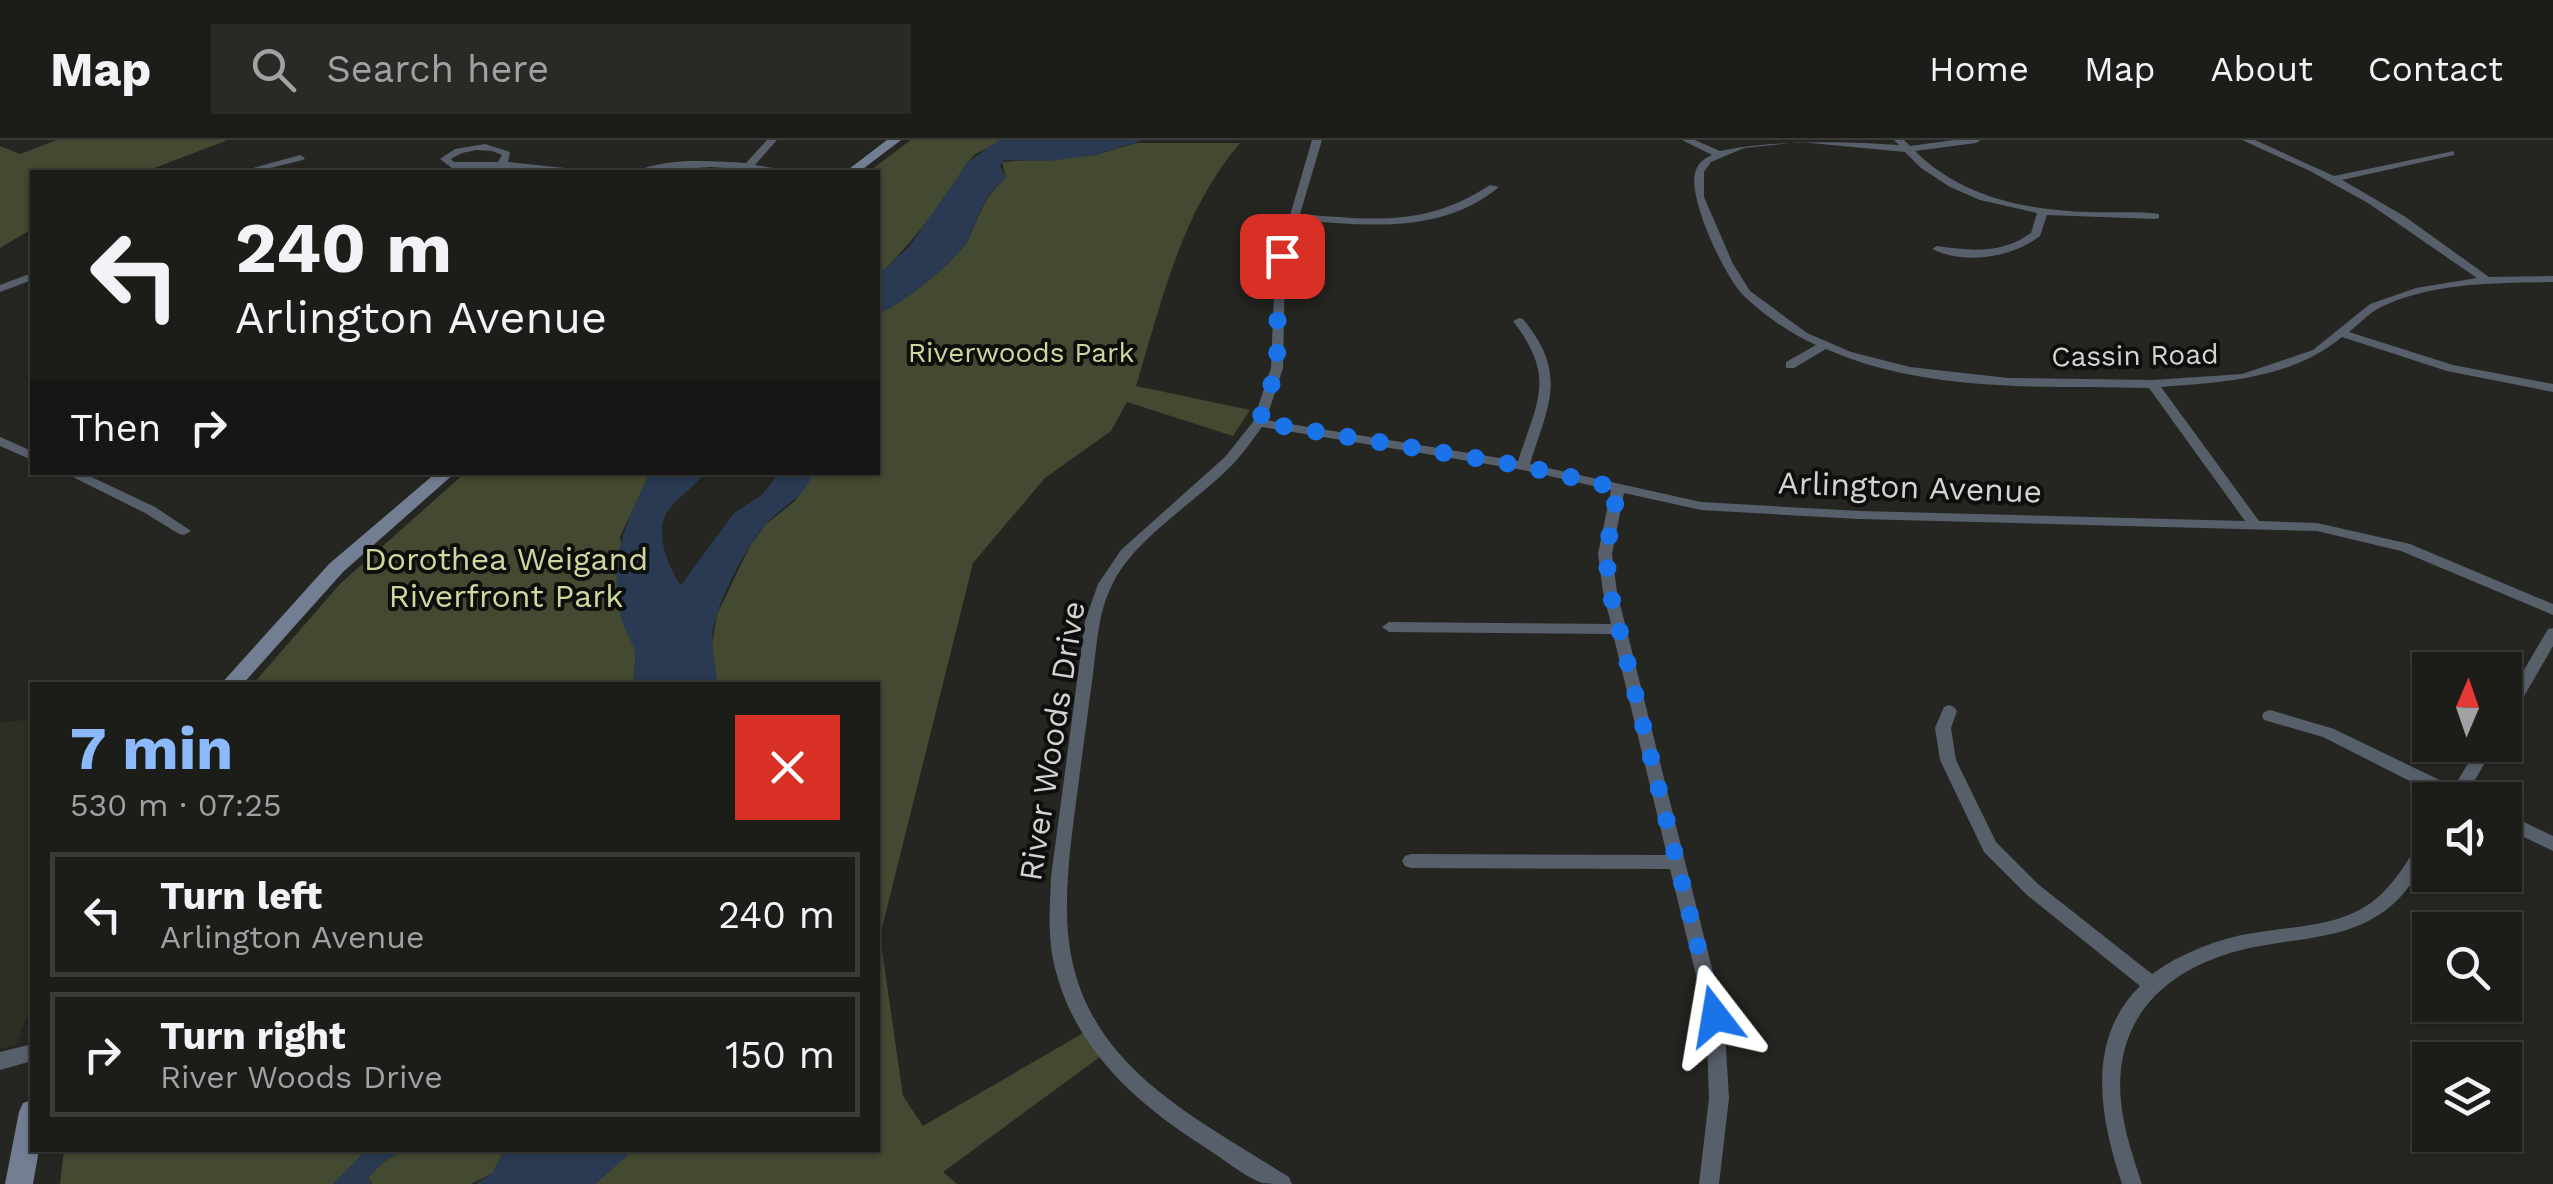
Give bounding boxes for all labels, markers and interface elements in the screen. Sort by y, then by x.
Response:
search box [211,24,911,114]
text: Map [50,41,151,98]
icon: search [246,42,301,97]
text: Search here [326,47,549,91]
text: Home [1929,48,2029,90]
text: Map [2084,48,2156,90]
text: About [2211,48,2313,90]
text: Contact [2368,48,2503,90]
text: 240 m [235,207,452,289]
icon: left [70,210,200,340]
pin [1240,214,1325,299]
icon: arrive [1255,229,1310,284]
text: Arlington Avenue [235,291,607,344]
park label: Riverwoods Park [908,336,1134,369]
street label: Cassin Road [2051,338,2219,373]
icon: right [181,400,236,455]
text: Then [70,406,161,450]
street label: Arlington Avenue [1777,463,2043,511]
park label: Dorothea Weigand Riverfront Park [364,540,648,615]
street label: River Woods Drive [1011,598,1093,884]
north arrow [2412,652,2522,762]
map controls [2412,652,2522,1152]
text: 7 min [70,713,233,784]
button: close [735,715,840,820]
button: sound [2412,782,2522,892]
text: 530 m · 07:25 [70,786,282,824]
text: Turn left [160,874,322,918]
icon: left [75,887,130,942]
text: 240 m [718,893,835,937]
button: search [2412,912,2522,1022]
text: Arlington Avenue [160,918,425,956]
position arrow [1663,964,1767,1068]
text: Turn right [160,1014,346,1058]
icon: right [75,1027,130,1082]
text: 150 m [725,1033,835,1077]
button: layers [2412,1042,2522,1152]
text: River Woods Drive [160,1058,443,1096]

